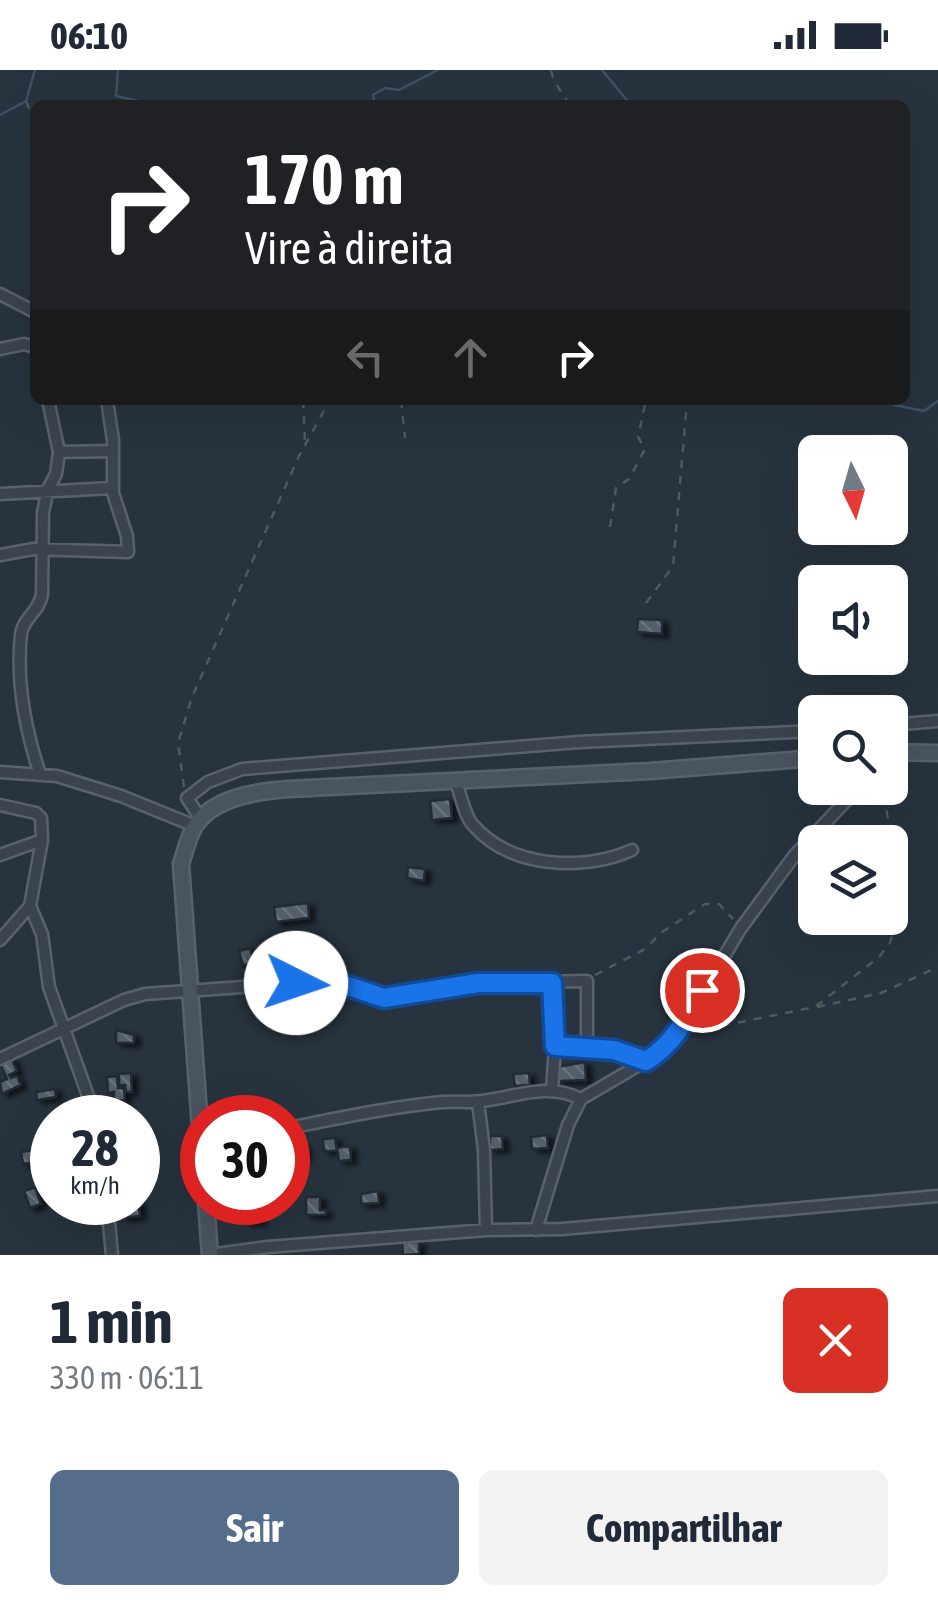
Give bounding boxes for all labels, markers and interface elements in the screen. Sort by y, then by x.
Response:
text: 06:10 [50,14,128,57]
text: 170 m [245,139,404,219]
icon: right [80,140,210,270]
text: Vire à direita [245,222,454,274]
icon: left [338,330,393,385]
icon: ahead [443,330,498,385]
icon: right [548,330,603,385]
north arrow [798,435,908,545]
map controls [798,435,908,935]
button: sound [798,565,908,675]
button: search [798,695,908,805]
button: layers [798,825,908,935]
position arrow [244,931,348,1035]
pin [660,948,745,1033]
icon: arrive [675,963,730,1018]
speed limit sign: 30 [180,1095,310,1225]
text: 28 [71,1119,118,1177]
text: km/h [70,1171,120,1199]
text: 1 min [50,1287,173,1356]
button: close [783,1288,888,1393]
text: 330 m · 06:11 [50,1359,204,1396]
button: Sair [50,1470,459,1585]
button: Compartilhar [479,1470,888,1585]

